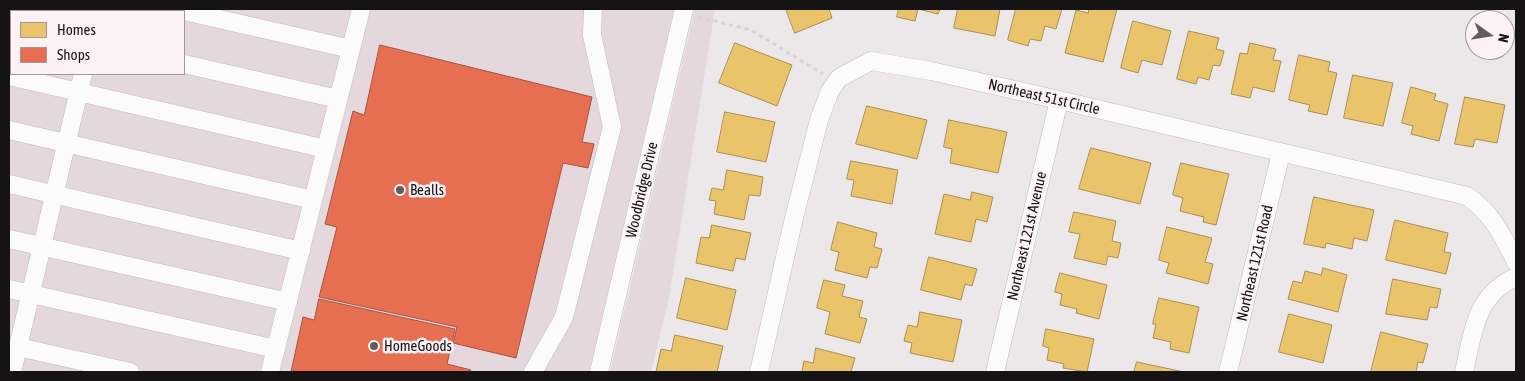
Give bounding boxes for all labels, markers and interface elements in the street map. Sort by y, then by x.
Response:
legend [10,10,185,75]
north arrow [1465,10,1515,60]
text: Homes [57,21,96,38]
text: N [1495,32,1512,44]
text: Shops [57,46,90,63]
street label: Northeast 51st Circle [987,75,1101,119]
street label: Woodbridge Drive [622,140,662,240]
street label: Northeast 121st Avenue [1003,170,1051,302]
place label: Bealls [410,181,444,199]
marker: Bealls [394,184,406,196]
street label: Northeast 121st Road [1233,203,1277,323]
place label: HomeGoods [384,337,452,355]
marker: HomeGoods [368,340,380,352]

